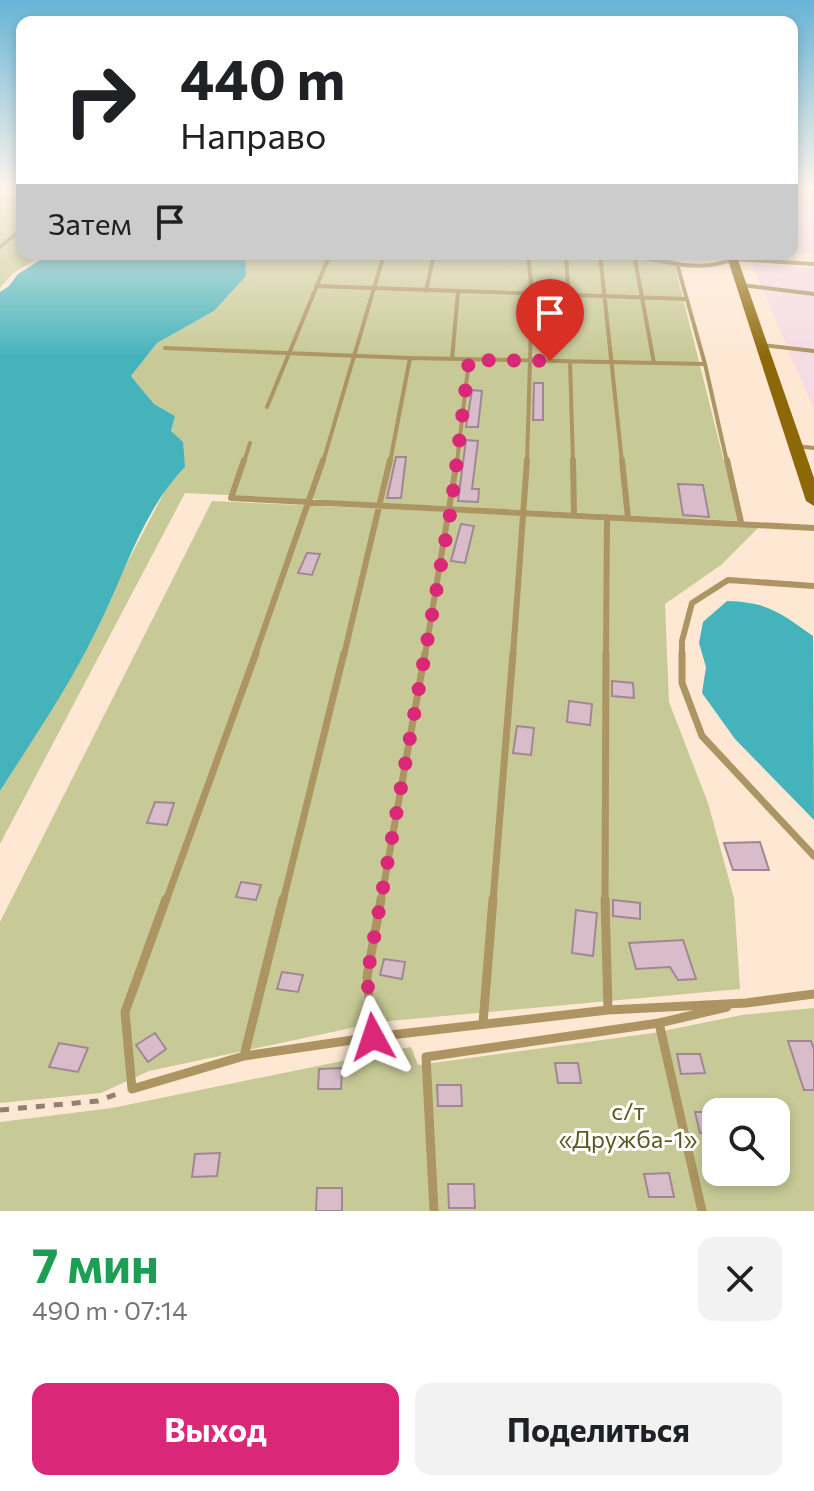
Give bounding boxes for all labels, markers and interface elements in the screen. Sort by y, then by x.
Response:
text: 440 m [180,43,345,112]
icon: right [48,48,152,152]
text: Направо [180,112,326,156]
icon: arrive [148,200,192,244]
text: Затем [48,204,132,241]
pin [516,279,584,361]
icon: arrive [528,291,572,335]
position arrow [331,995,415,1079]
park label: с/т «Дружба-1» [559,1096,697,1153]
map controls [702,1098,790,1186]
button: search [702,1098,790,1186]
text: 7 мин [32,1234,159,1293]
button: close [698,1237,782,1321]
text: 490 m · 07:14 [32,1294,188,1325]
button: Выход [32,1383,399,1475]
button: Поделиться [415,1383,782,1475]

